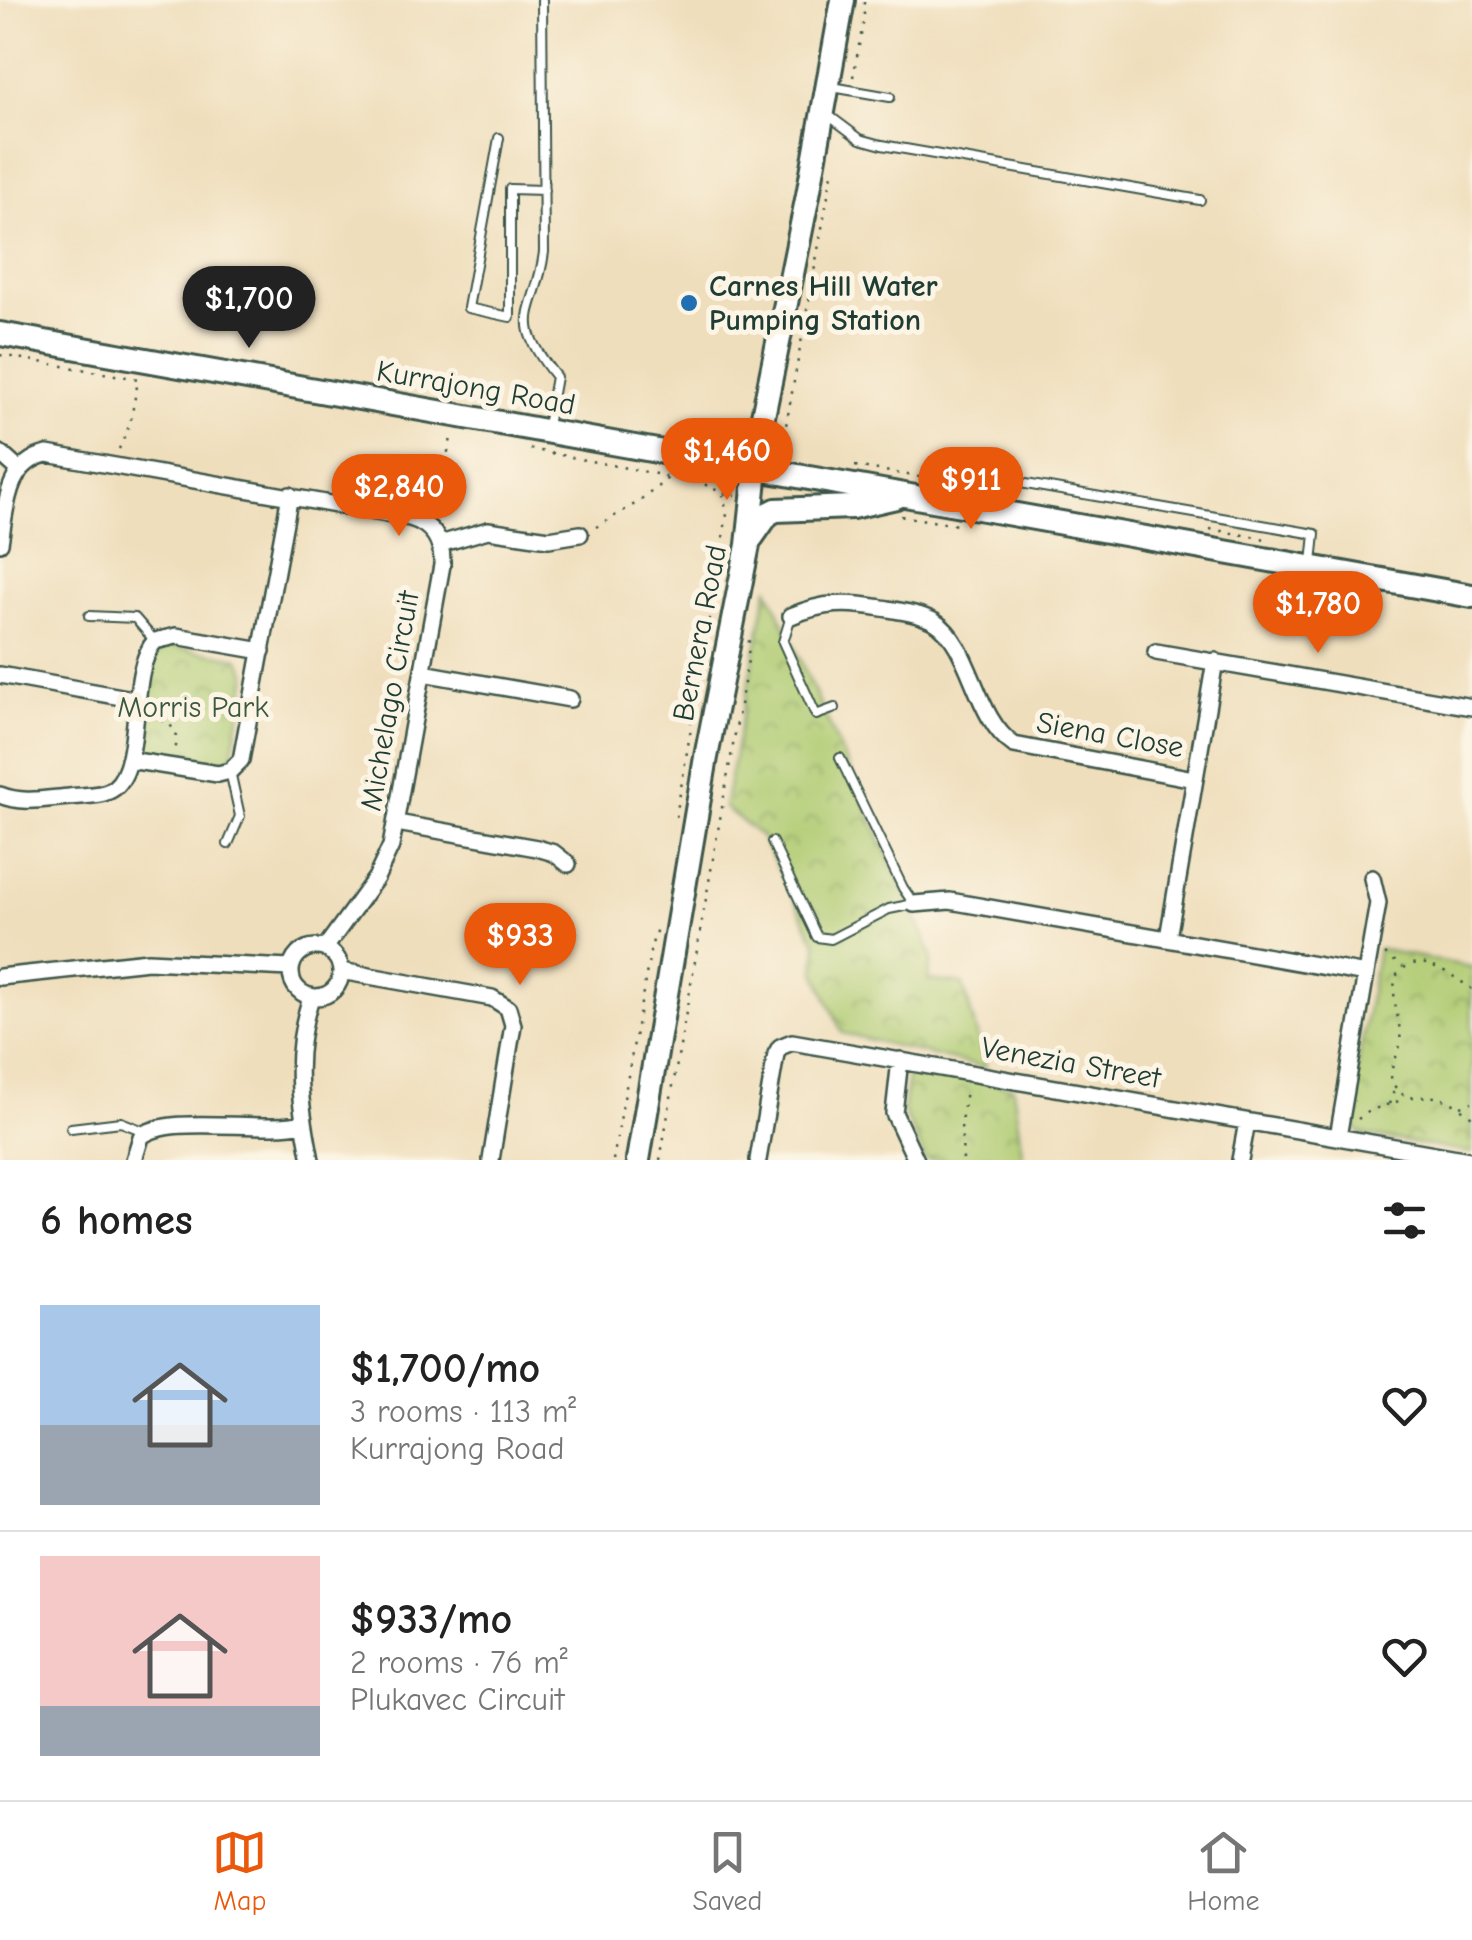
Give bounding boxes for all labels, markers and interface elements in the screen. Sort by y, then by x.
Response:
pin: $1,700 [168,266,330,351]
place label: Carnes Hill Water Pumping Station [709,269,937,338]
text: $1,700 [205,280,293,317]
marker: Carnes Hill Water Pumping Station [678,292,700,314]
street label: Kurrajong Road [374,353,578,423]
pin: $1,460 [646,418,808,503]
text: $1,460 [683,432,771,469]
pin: $911 [912,447,1030,532]
pin: $2,840 [318,454,480,539]
text: $911 [940,461,1002,498]
text: $2,840 [353,468,445,505]
street label: Bernera Road [666,542,734,724]
pin: $1,780 [1237,571,1399,656]
text: $1,780 [1275,585,1361,622]
street label: Michelago Circuit [353,587,427,814]
park label: Morris Park [117,690,269,725]
street label: Siena Close [1034,705,1186,765]
pin: $933 [461,903,579,988]
text: $933 [486,917,554,954]
street label: Venezia Street [979,1030,1165,1096]
icon: filters [1377,1193,1432,1248]
text: 6 homes [40,1196,193,1245]
text: $1,700/mo [350,1344,540,1393]
icon: home [120,1345,240,1465]
icon: heart [1377,1378,1432,1433]
text: 3 rooms · 113 m² [350,1393,576,1430]
text: Kurrajong Road [350,1430,565,1467]
text: $933/mo [350,1595,512,1644]
icon: home [120,1596,240,1716]
icon: heart [1377,1629,1432,1684]
text: 2 rooms · 76 m² [350,1644,568,1681]
text: Plukavec Circuit [350,1681,564,1718]
tab: Map [212,1825,267,1917]
tab: Saved [692,1825,762,1917]
tab: Home [1187,1825,1260,1917]

